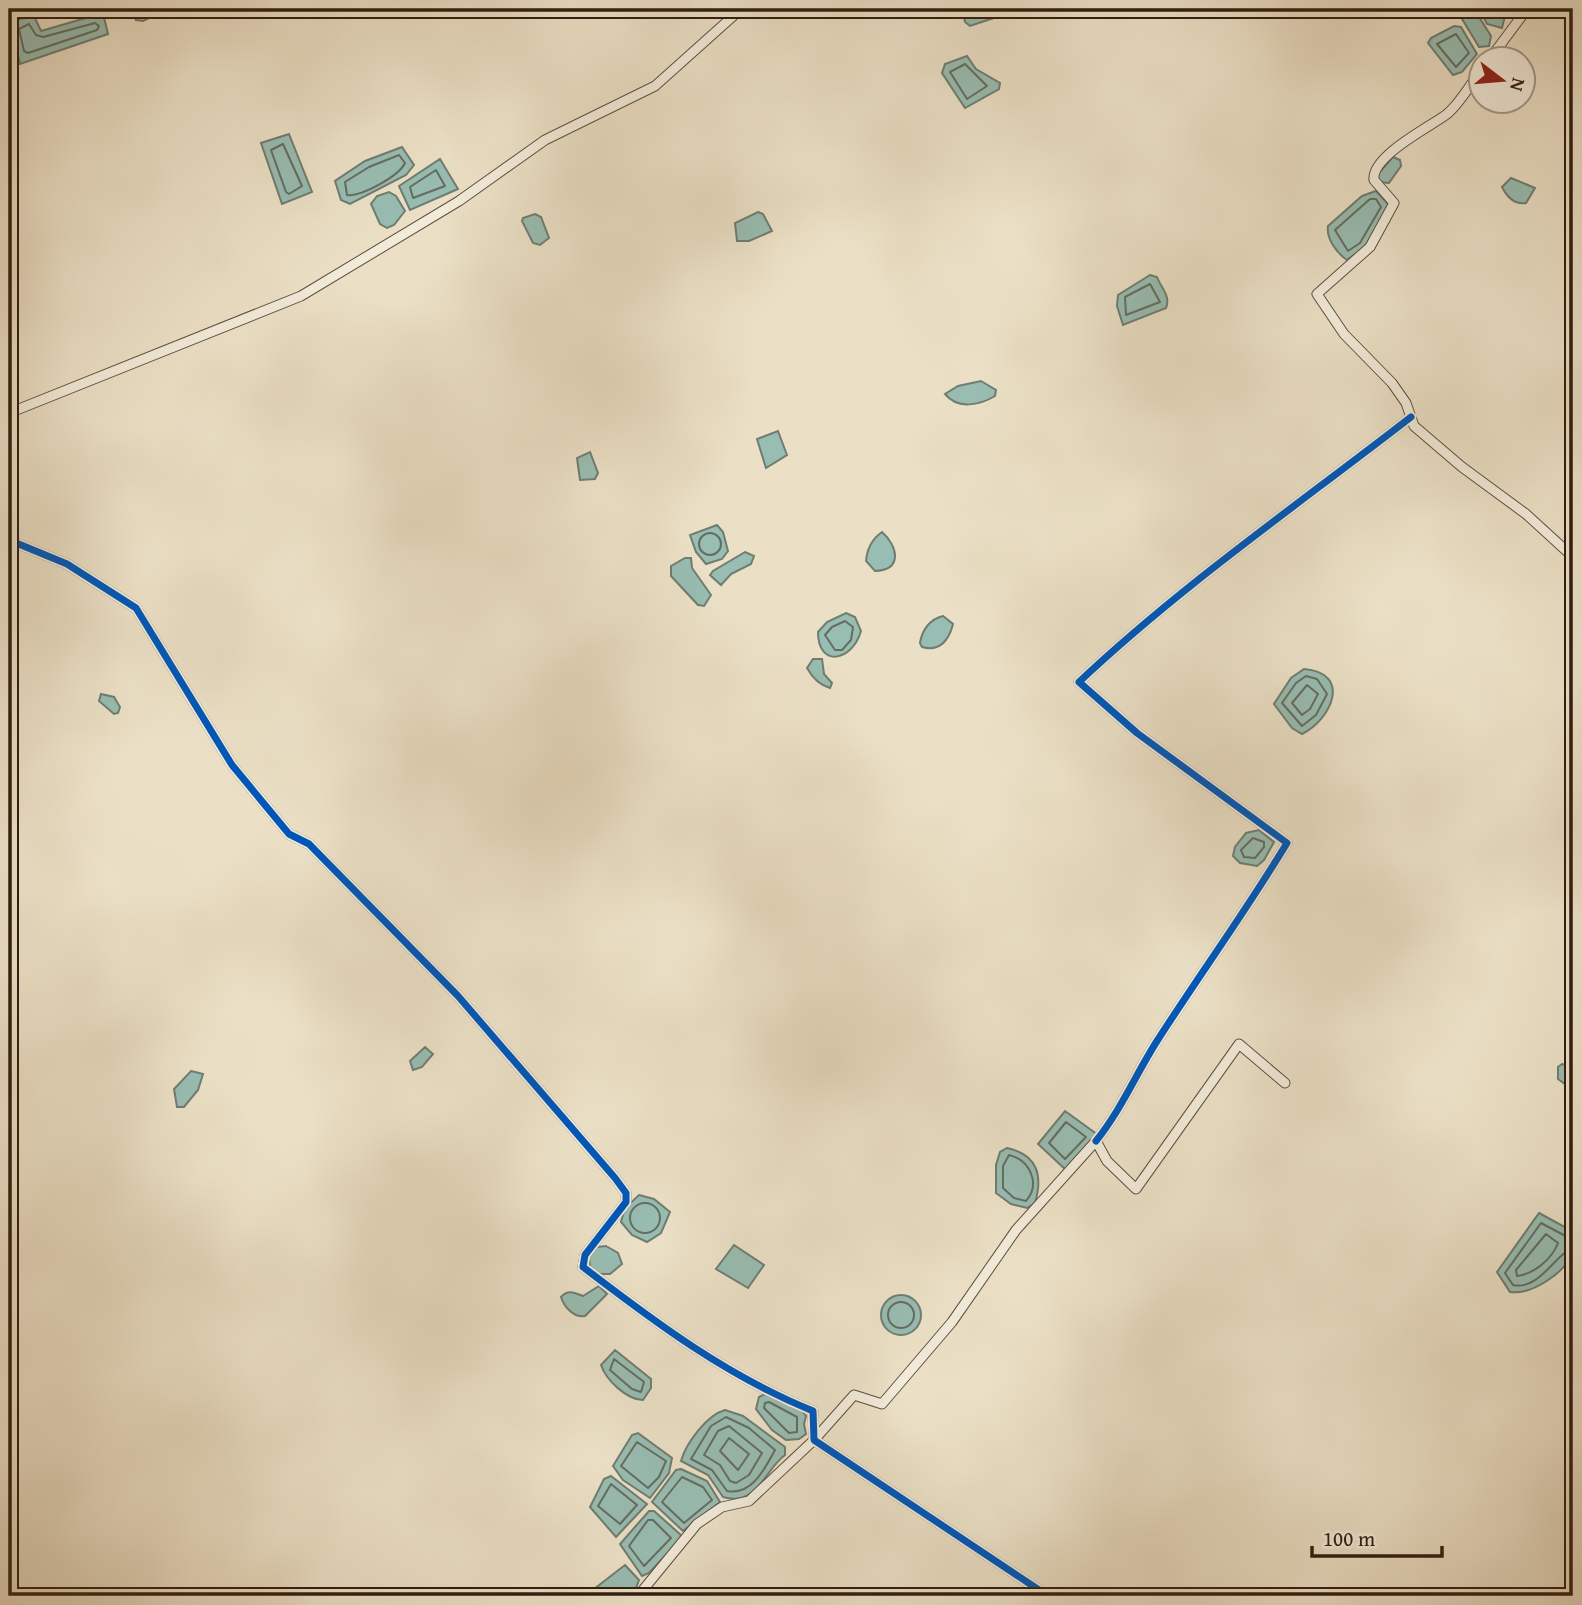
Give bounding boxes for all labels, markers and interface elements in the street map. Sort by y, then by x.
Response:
north arrow [1466,46,1536,116]
text: N [1503,75,1534,95]
scale bar [1312,1514,1442,1558]
text: 100 m [1323,1523,1375,1554]

